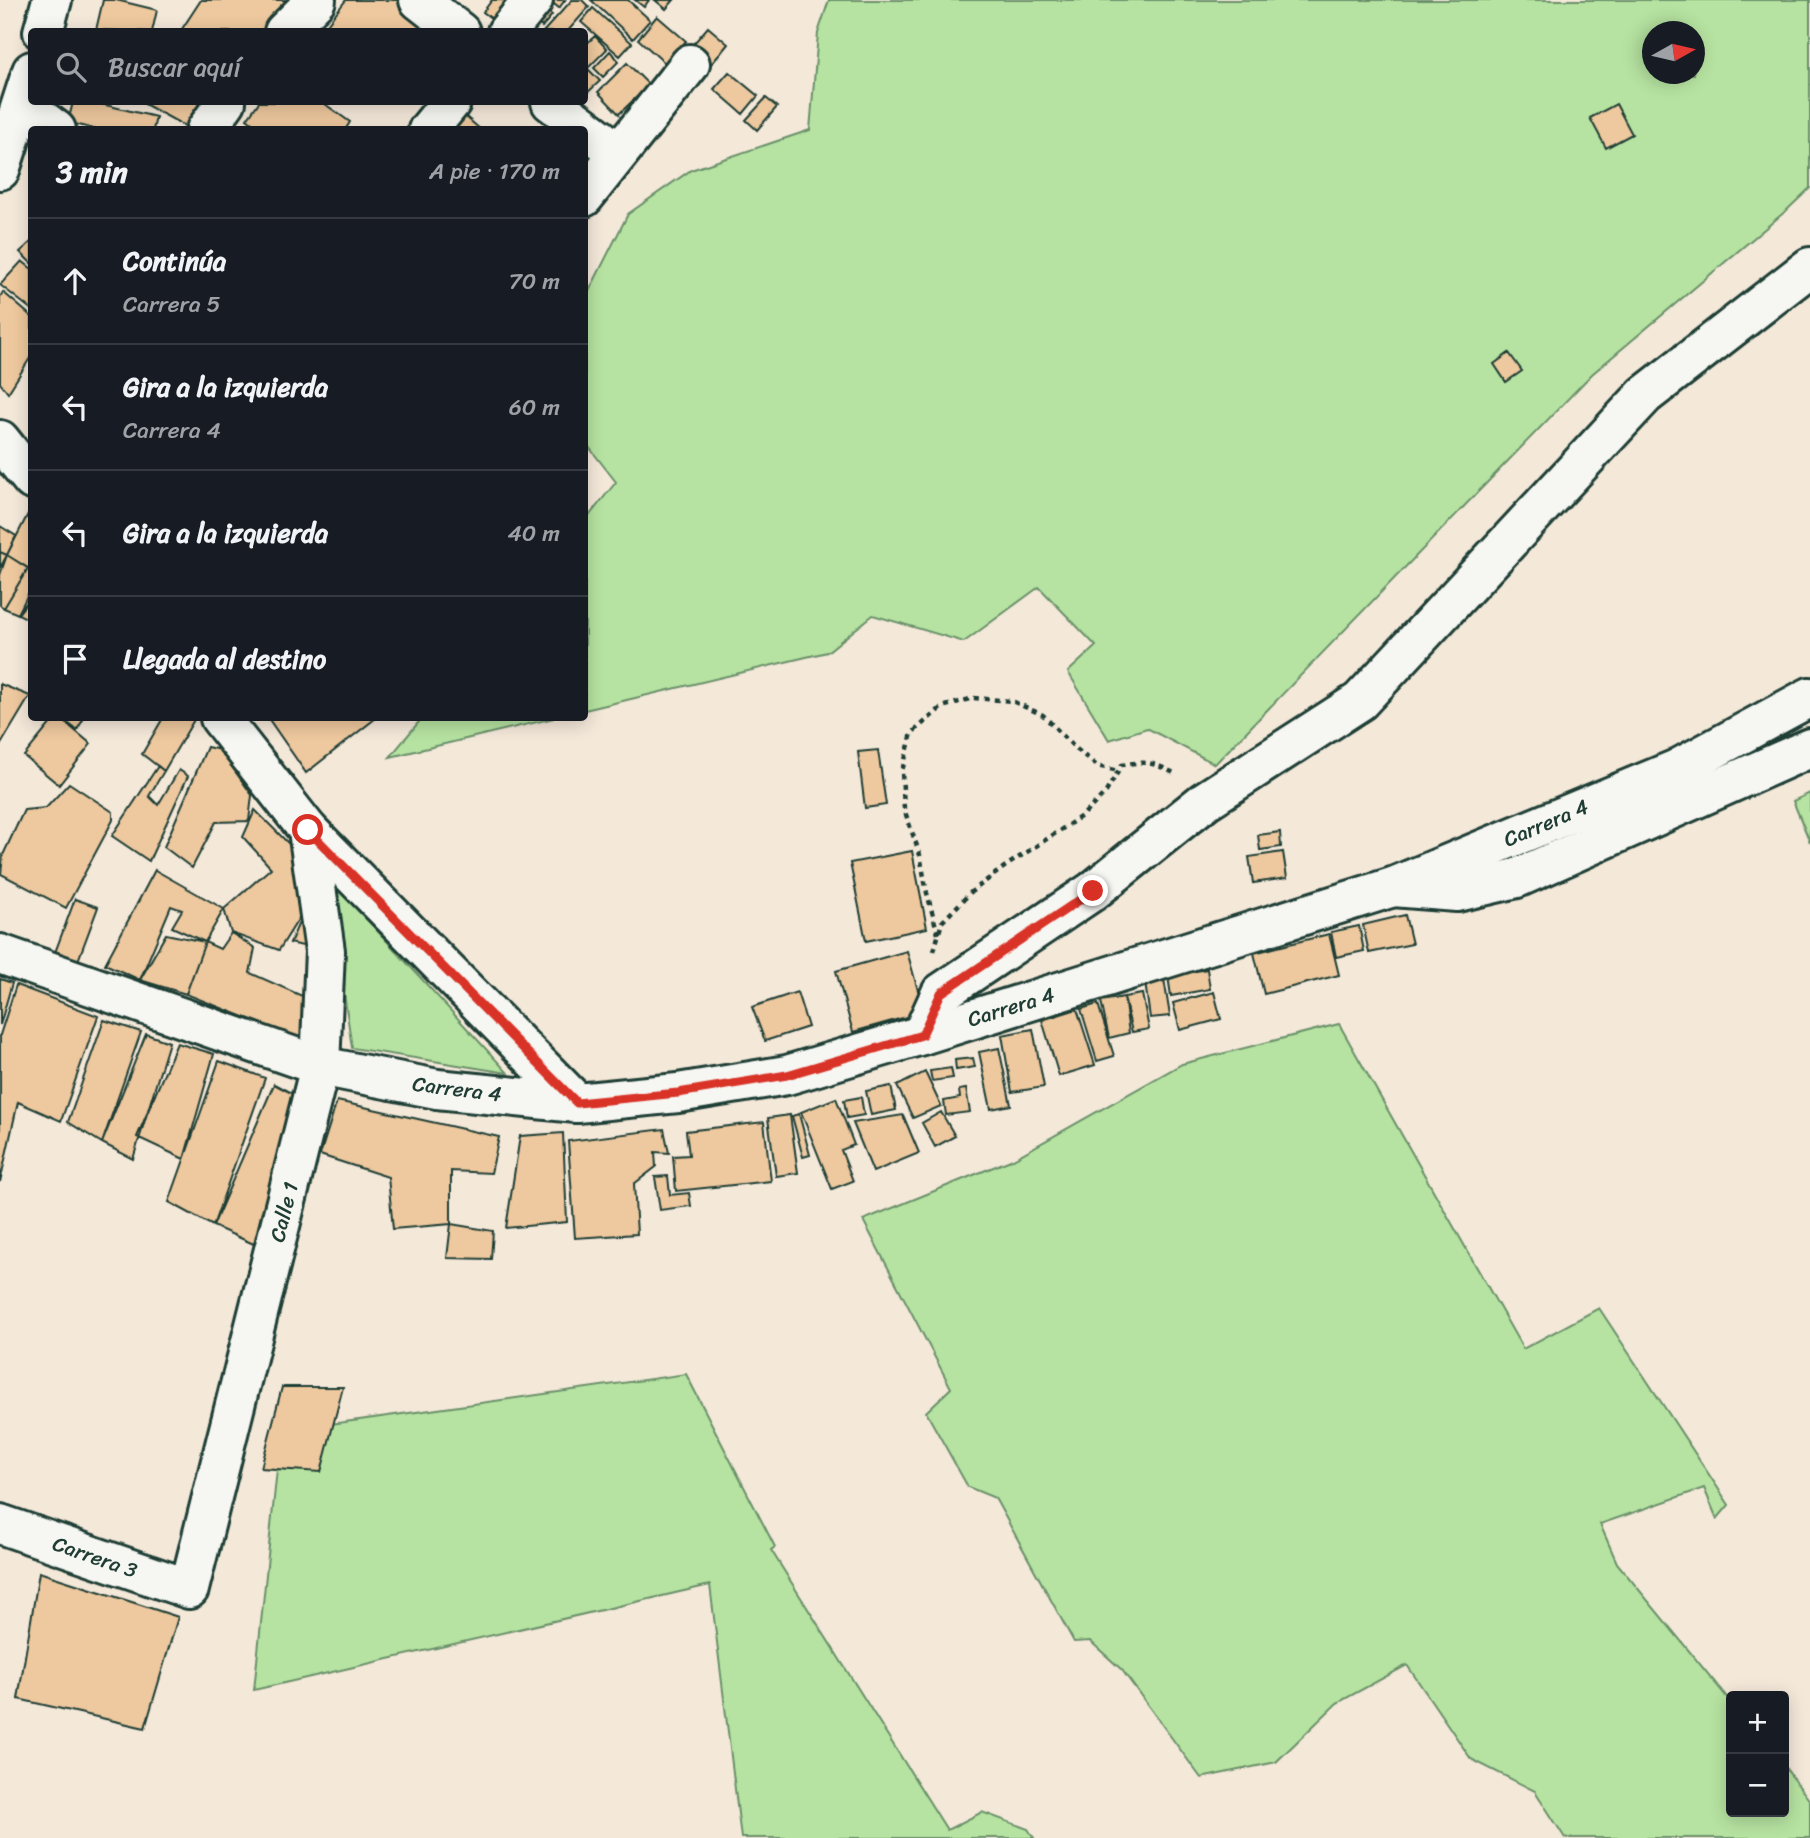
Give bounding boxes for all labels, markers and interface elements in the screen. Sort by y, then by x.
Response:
north arrow [1642,21,1705,84]
search box [28,28,588,105]
text: Buscar aquí [108,44,241,90]
icon: search [52,48,90,86]
text: 3 min [56,145,128,199]
text: A pie · 170 m [429,151,560,192]
text: Continúa [123,238,226,284]
text: 70 m [509,261,560,302]
icon: ahead [56,262,94,300]
text: Carrera 5 [123,284,221,325]
text: Gira a la izquierda [123,364,328,410]
text: 60 m [509,387,560,428]
icon: left [56,388,94,426]
text: Carrera 4 [123,410,221,451]
text: Gira a la izquierda [123,510,328,556]
text: 40 m [507,513,560,554]
icon: left [56,514,94,552]
text: Llegada al destino [123,636,326,682]
icon: arrive [56,640,94,678]
street label: Carrera 4 [1497,788,1595,858]
route start [292,814,323,845]
route end [1077,875,1108,906]
street label: Carrera 4 [963,976,1059,1038]
street label: Carrera 4 [410,1065,504,1113]
street label: Calle 1 [258,1178,310,1246]
street label: Carrera 3 [47,1525,143,1589]
map controls [1726,1691,1789,1817]
button: + [1726,1691,1789,1754]
button: − [1726,1754,1789,1817]

